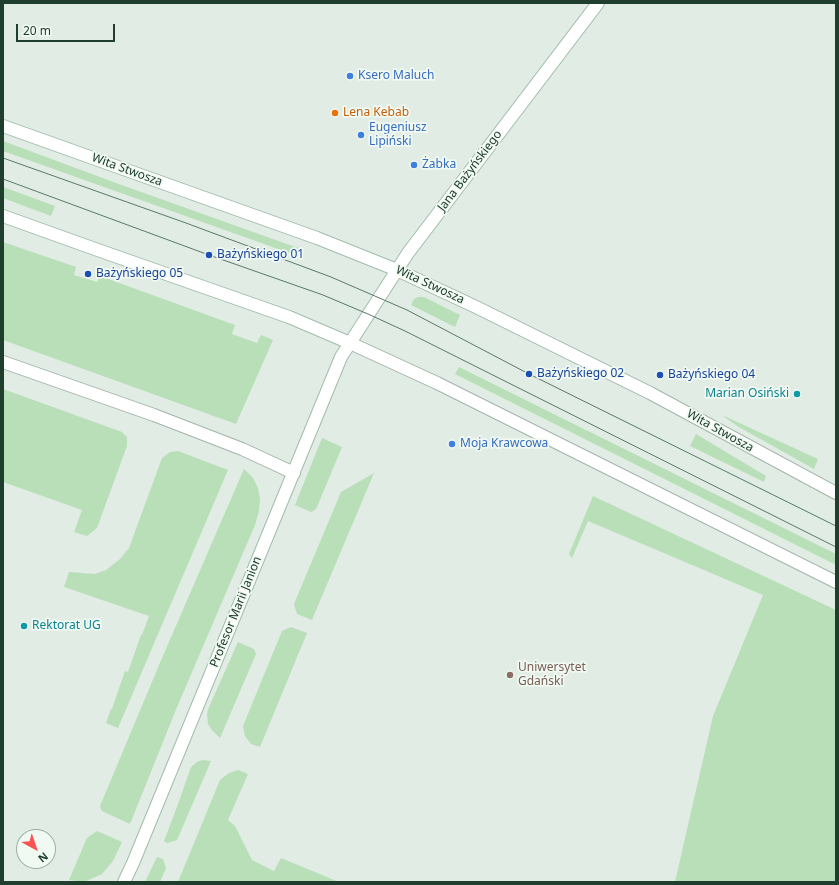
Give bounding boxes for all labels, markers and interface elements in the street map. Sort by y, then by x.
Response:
scale bar [18,16,117,42]
text: 20 m [23,22,51,39]
place label: Ksero Maluch [358,69,434,83]
marker: Ksero Maluch [345,71,355,81]
place label: Lena Kebab [343,106,409,120]
marker: Lena Kebab [330,108,340,118]
place label: Eugeniusz Lipiński [369,121,427,149]
street label: Jana Bażyńskiego [435,128,505,214]
marker: Eugeniusz Lipiński [356,130,366,140]
street label: Wita Stwosza [90,151,164,189]
place label: Żabka [422,158,456,172]
marker: Żabka [409,160,419,170]
place label: Bażyńskiego 01 [217,248,304,262]
marker: Bażyńskiego 01 [204,250,214,260]
street label: Wita Stwosza [393,263,467,307]
place label: Bażyńskiego 05 [96,267,183,281]
marker: Bażyńskiego 05 [83,269,93,279]
place label: Bażyńskiego 02 [537,367,624,381]
place label: Bażyńskiego 04 [668,368,755,382]
marker: Bażyńskiego 02 [524,369,534,379]
marker: Bażyńskiego 04 [655,370,665,380]
place label: Marian Osiński [705,387,789,401]
marker: Marian Osiński [792,389,802,399]
street label: Wita Stwosza [684,407,756,455]
place label: Moja Krawcowa [460,437,548,451]
marker: Moja Krawcowa [447,439,457,449]
street label: Profesor Marii Janion [207,554,265,670]
place label: Rektorat UG [32,619,101,633]
marker: Rektorat UG [19,621,29,631]
place label: Uniwersytet Gdański [518,661,586,689]
marker: Uniwersytet Gdański [505,670,515,680]
north arrow [16,829,56,869]
text: N [35,849,52,866]

